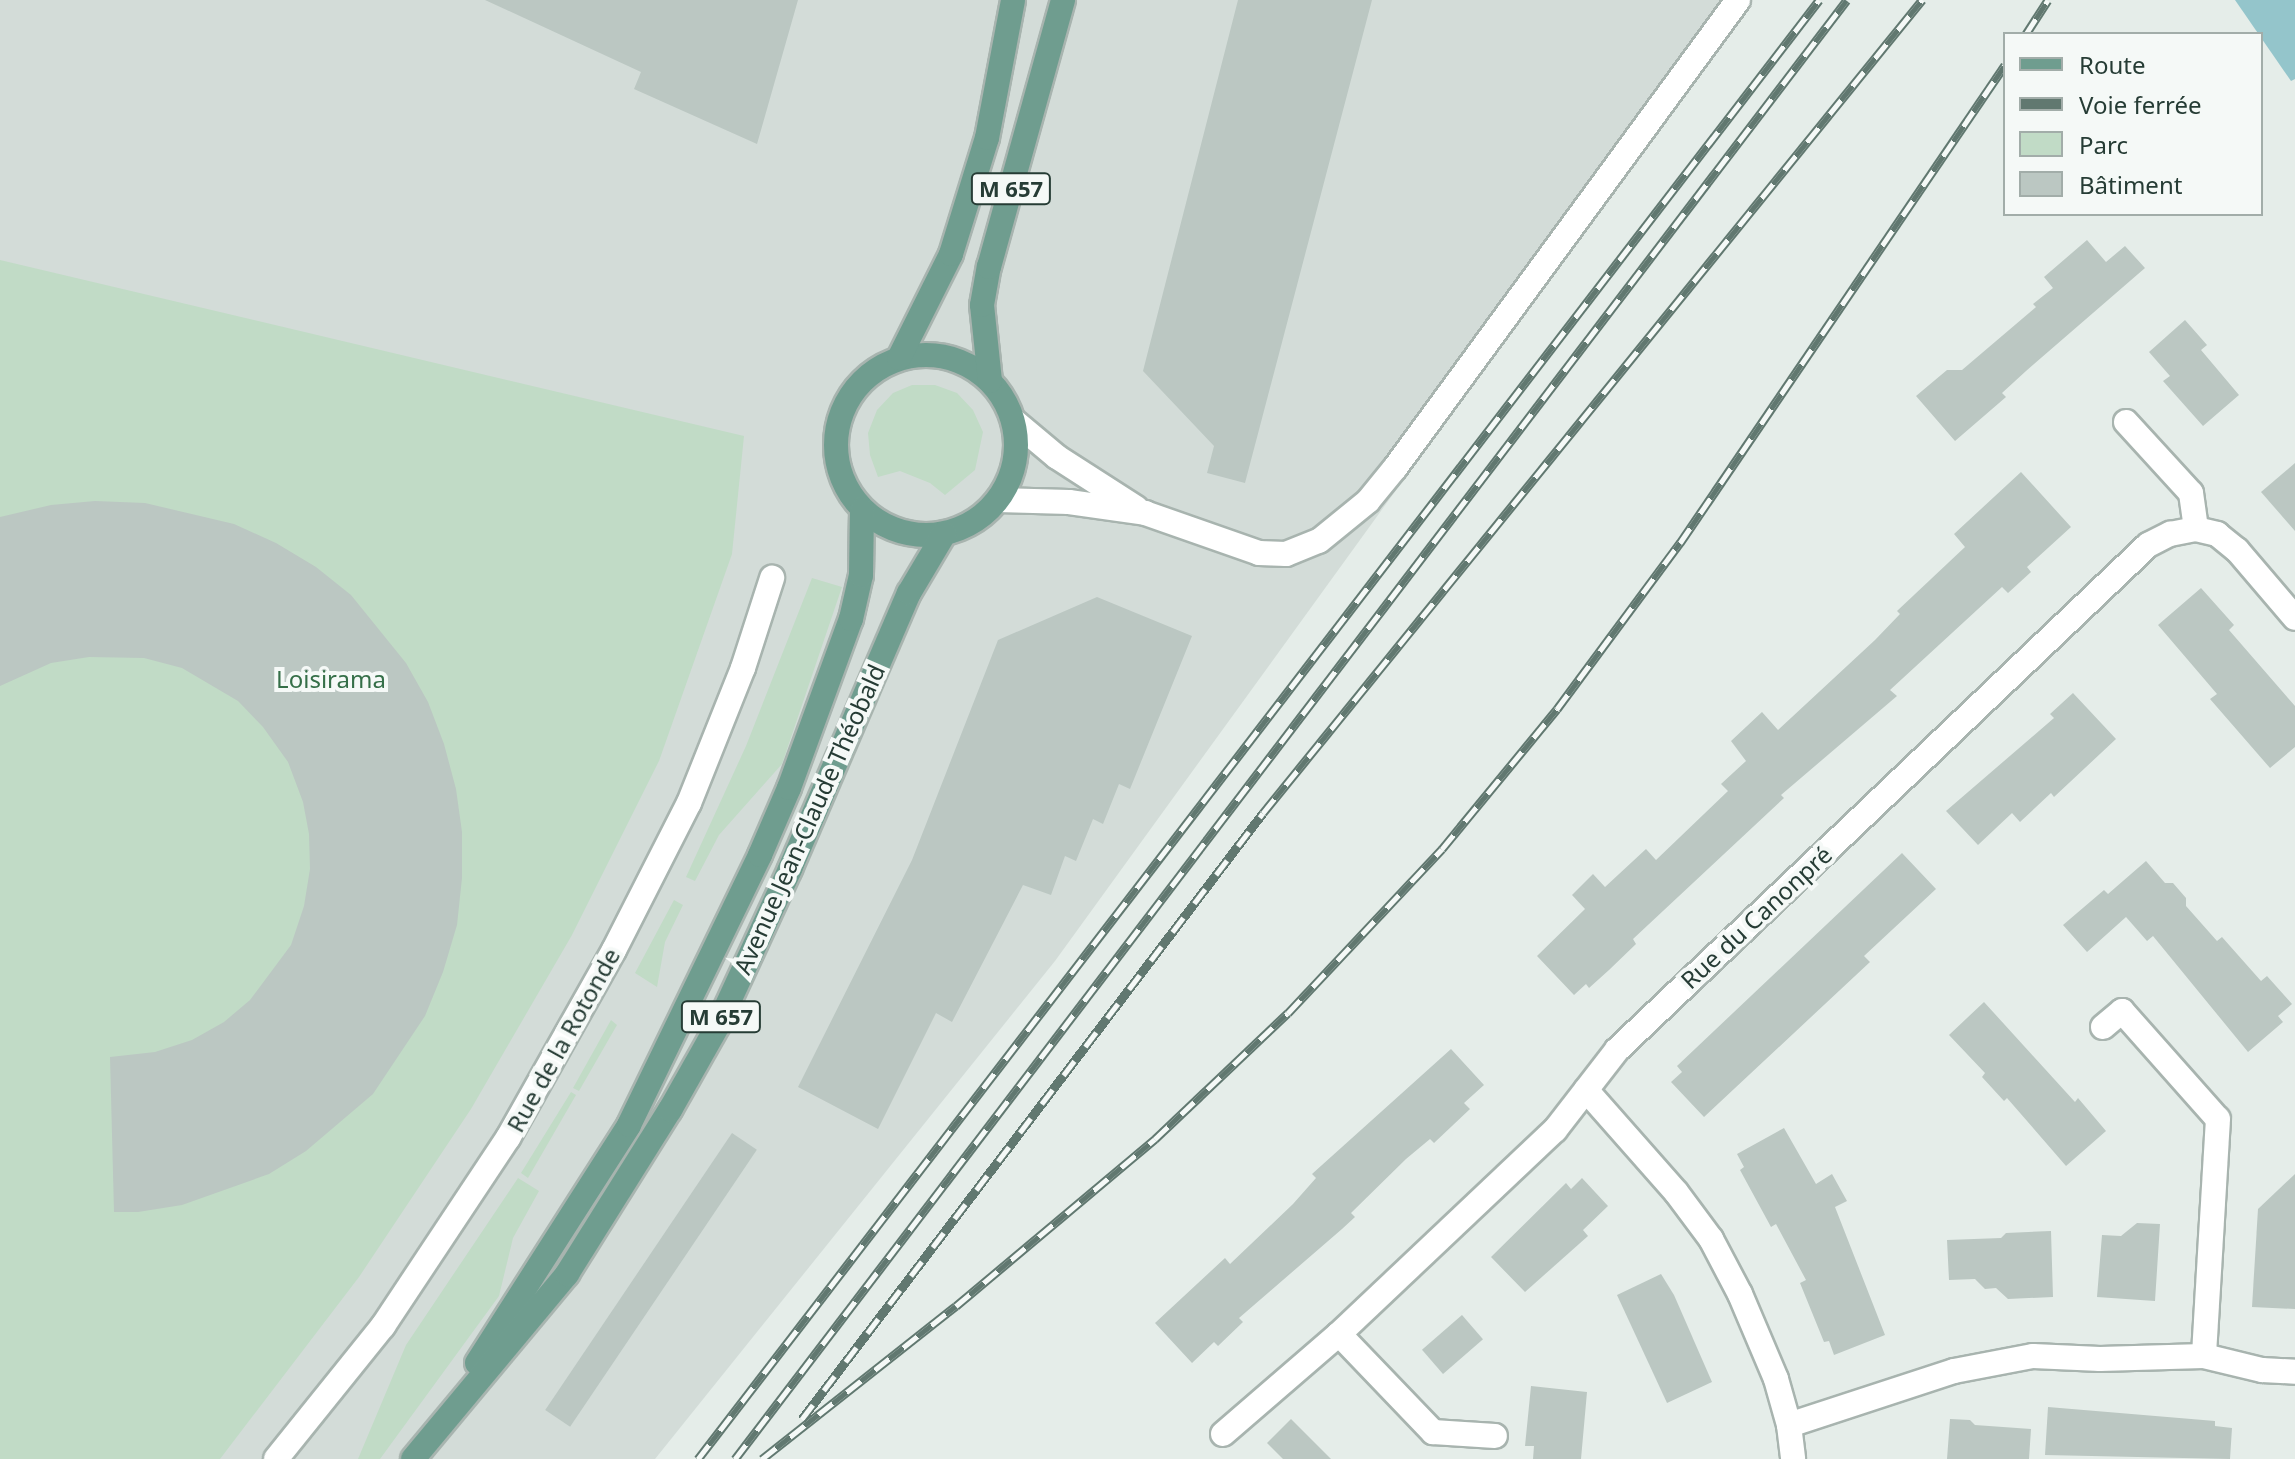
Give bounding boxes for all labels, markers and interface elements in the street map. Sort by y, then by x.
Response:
legend [2003,32,2263,216]
text: Route [2079,48,2145,81]
text: Voie ferrée [2079,88,2202,121]
text: Parc [2079,128,2128,161]
text: Bâtiment [2079,168,2182,201]
road number: M 657 [969,171,1053,207]
street label: Avenue Jean-Claude Théobald [727,660,891,978]
park label: Loisirama [276,665,386,693]
street label: Rue du Canonpré [1675,840,1837,994]
street label: Rue de la Rotonde [501,943,625,1137]
road number: M 657 [679,999,763,1035]

